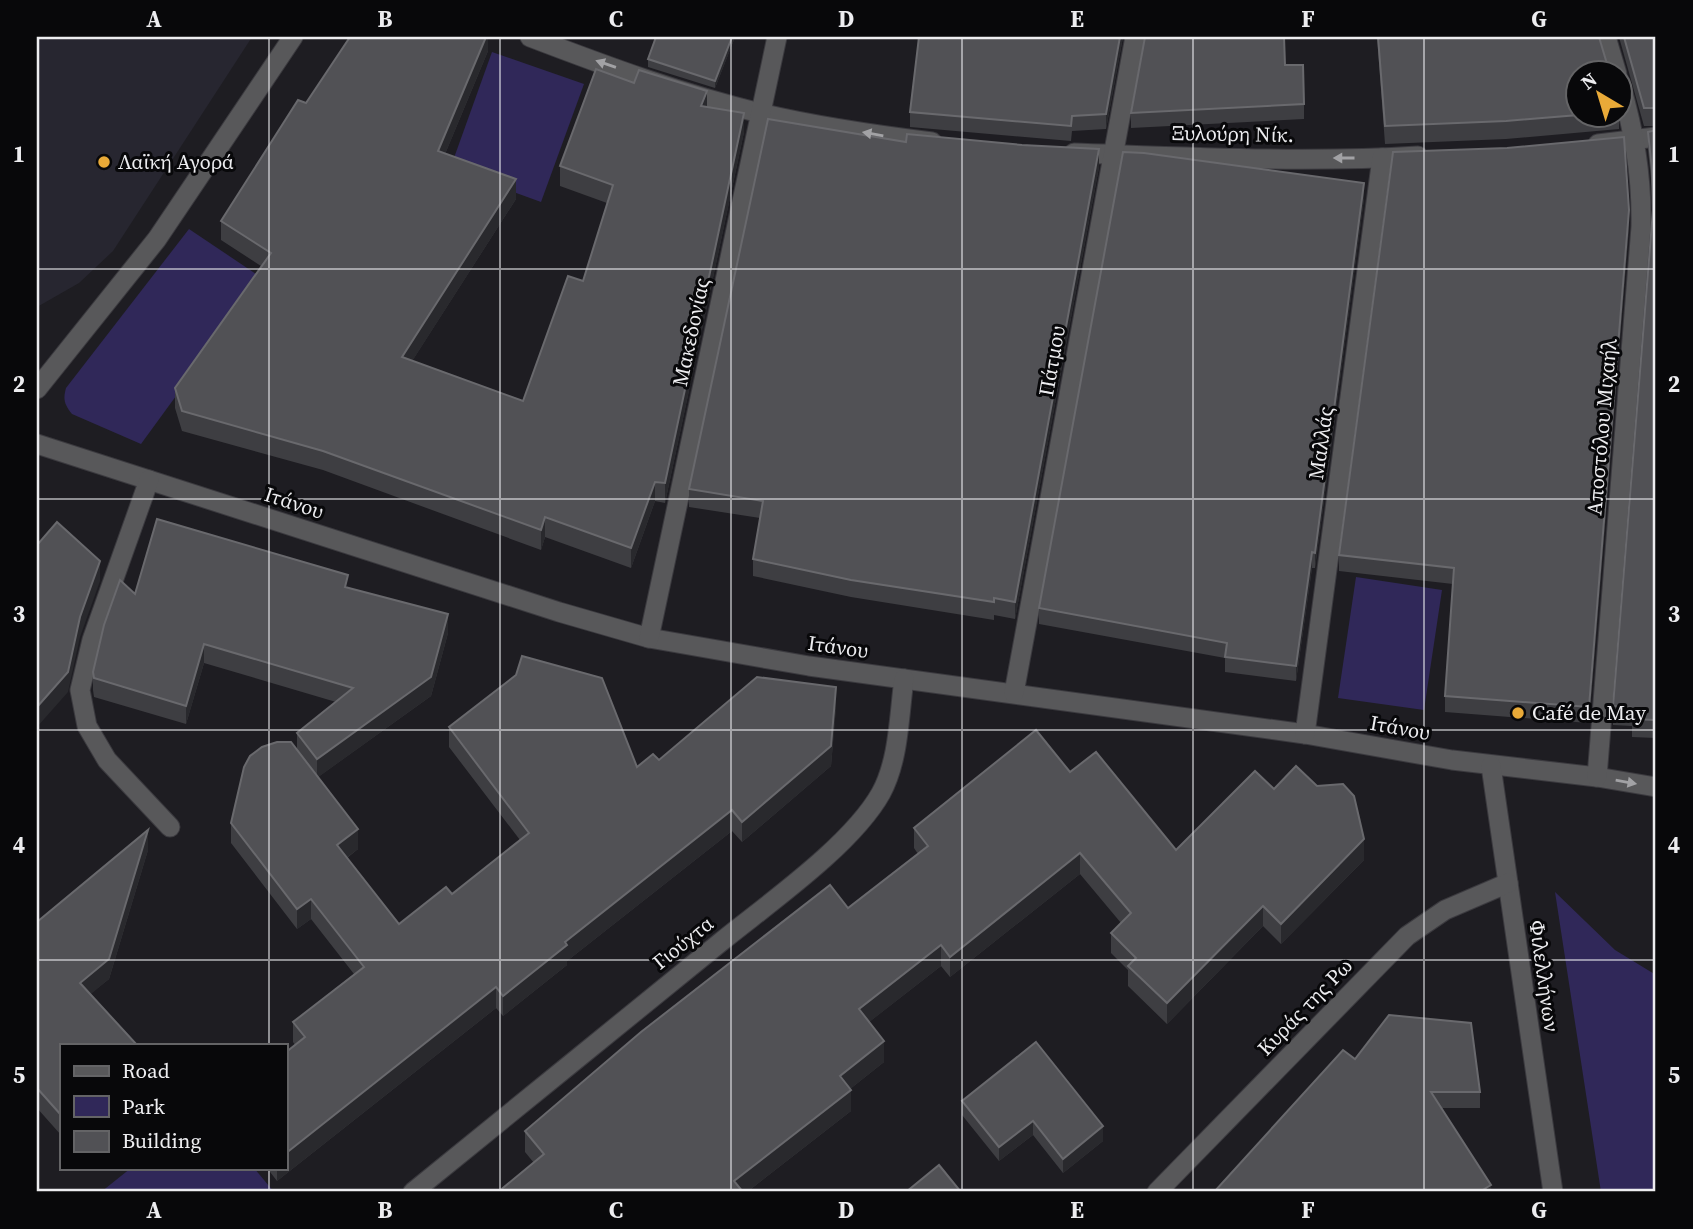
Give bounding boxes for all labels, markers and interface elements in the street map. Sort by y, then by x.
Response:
text: A [146,3,162,35]
text: B [378,3,393,35]
text: C [609,3,623,35]
text: D [838,3,854,35]
text: E [1070,3,1084,35]
text: F [1301,3,1315,35]
text: G [1531,3,1547,35]
one-way arrow [595,58,616,69]
north arrow [1564,60,1634,130]
text: N [1575,66,1602,95]
street label: Ξυλούρη Νίκ. [1172,118,1294,149]
one-way arrow [861,128,883,139]
text: 1 [13,138,25,170]
text: 1 [1668,138,1680,170]
place label: Λαϊκή Αγορά [118,147,234,176]
one-way arrow [1333,152,1355,164]
marker: Λαϊκή Αγορά [96,154,112,170]
street label: Μακεδονίας [665,275,716,389]
street label: Πάτμου [1031,323,1072,398]
street label: Αποστόλου Μιχαήλ [1579,337,1624,516]
text: 2 [13,368,25,400]
text: 2 [1668,368,1680,400]
street label: Μαλλάς [1301,404,1340,481]
street label: Ιτάνου [261,479,328,526]
text: 3 [13,598,25,630]
text: 3 [1668,598,1680,630]
street label: Ιτάνου [806,628,870,665]
place label: Café de May [1532,698,1646,727]
marker: Café de May [1510,705,1526,721]
street label: Ιτάνου [1368,708,1433,747]
one-way arrow [1616,777,1638,788]
text: 4 [13,829,25,861]
text: 4 [1668,829,1680,861]
street label: Γιούχτα [646,909,719,976]
street label: Φιλελλήνων [1522,918,1567,1034]
street label: Κυράς της Ρω [1251,951,1359,1062]
legend [60,1044,287,1170]
text: Road [122,1056,170,1085]
text: 5 [13,1059,25,1091]
text: 5 [1668,1059,1680,1091]
text: Park [122,1092,166,1121]
text: Building [122,1126,201,1155]
text: A [146,1194,162,1226]
text: B [378,1194,393,1226]
text: C [609,1194,623,1226]
text: D [838,1194,854,1226]
text: E [1070,1194,1084,1226]
text: F [1301,1194,1315,1226]
text: G [1531,1194,1547,1226]

